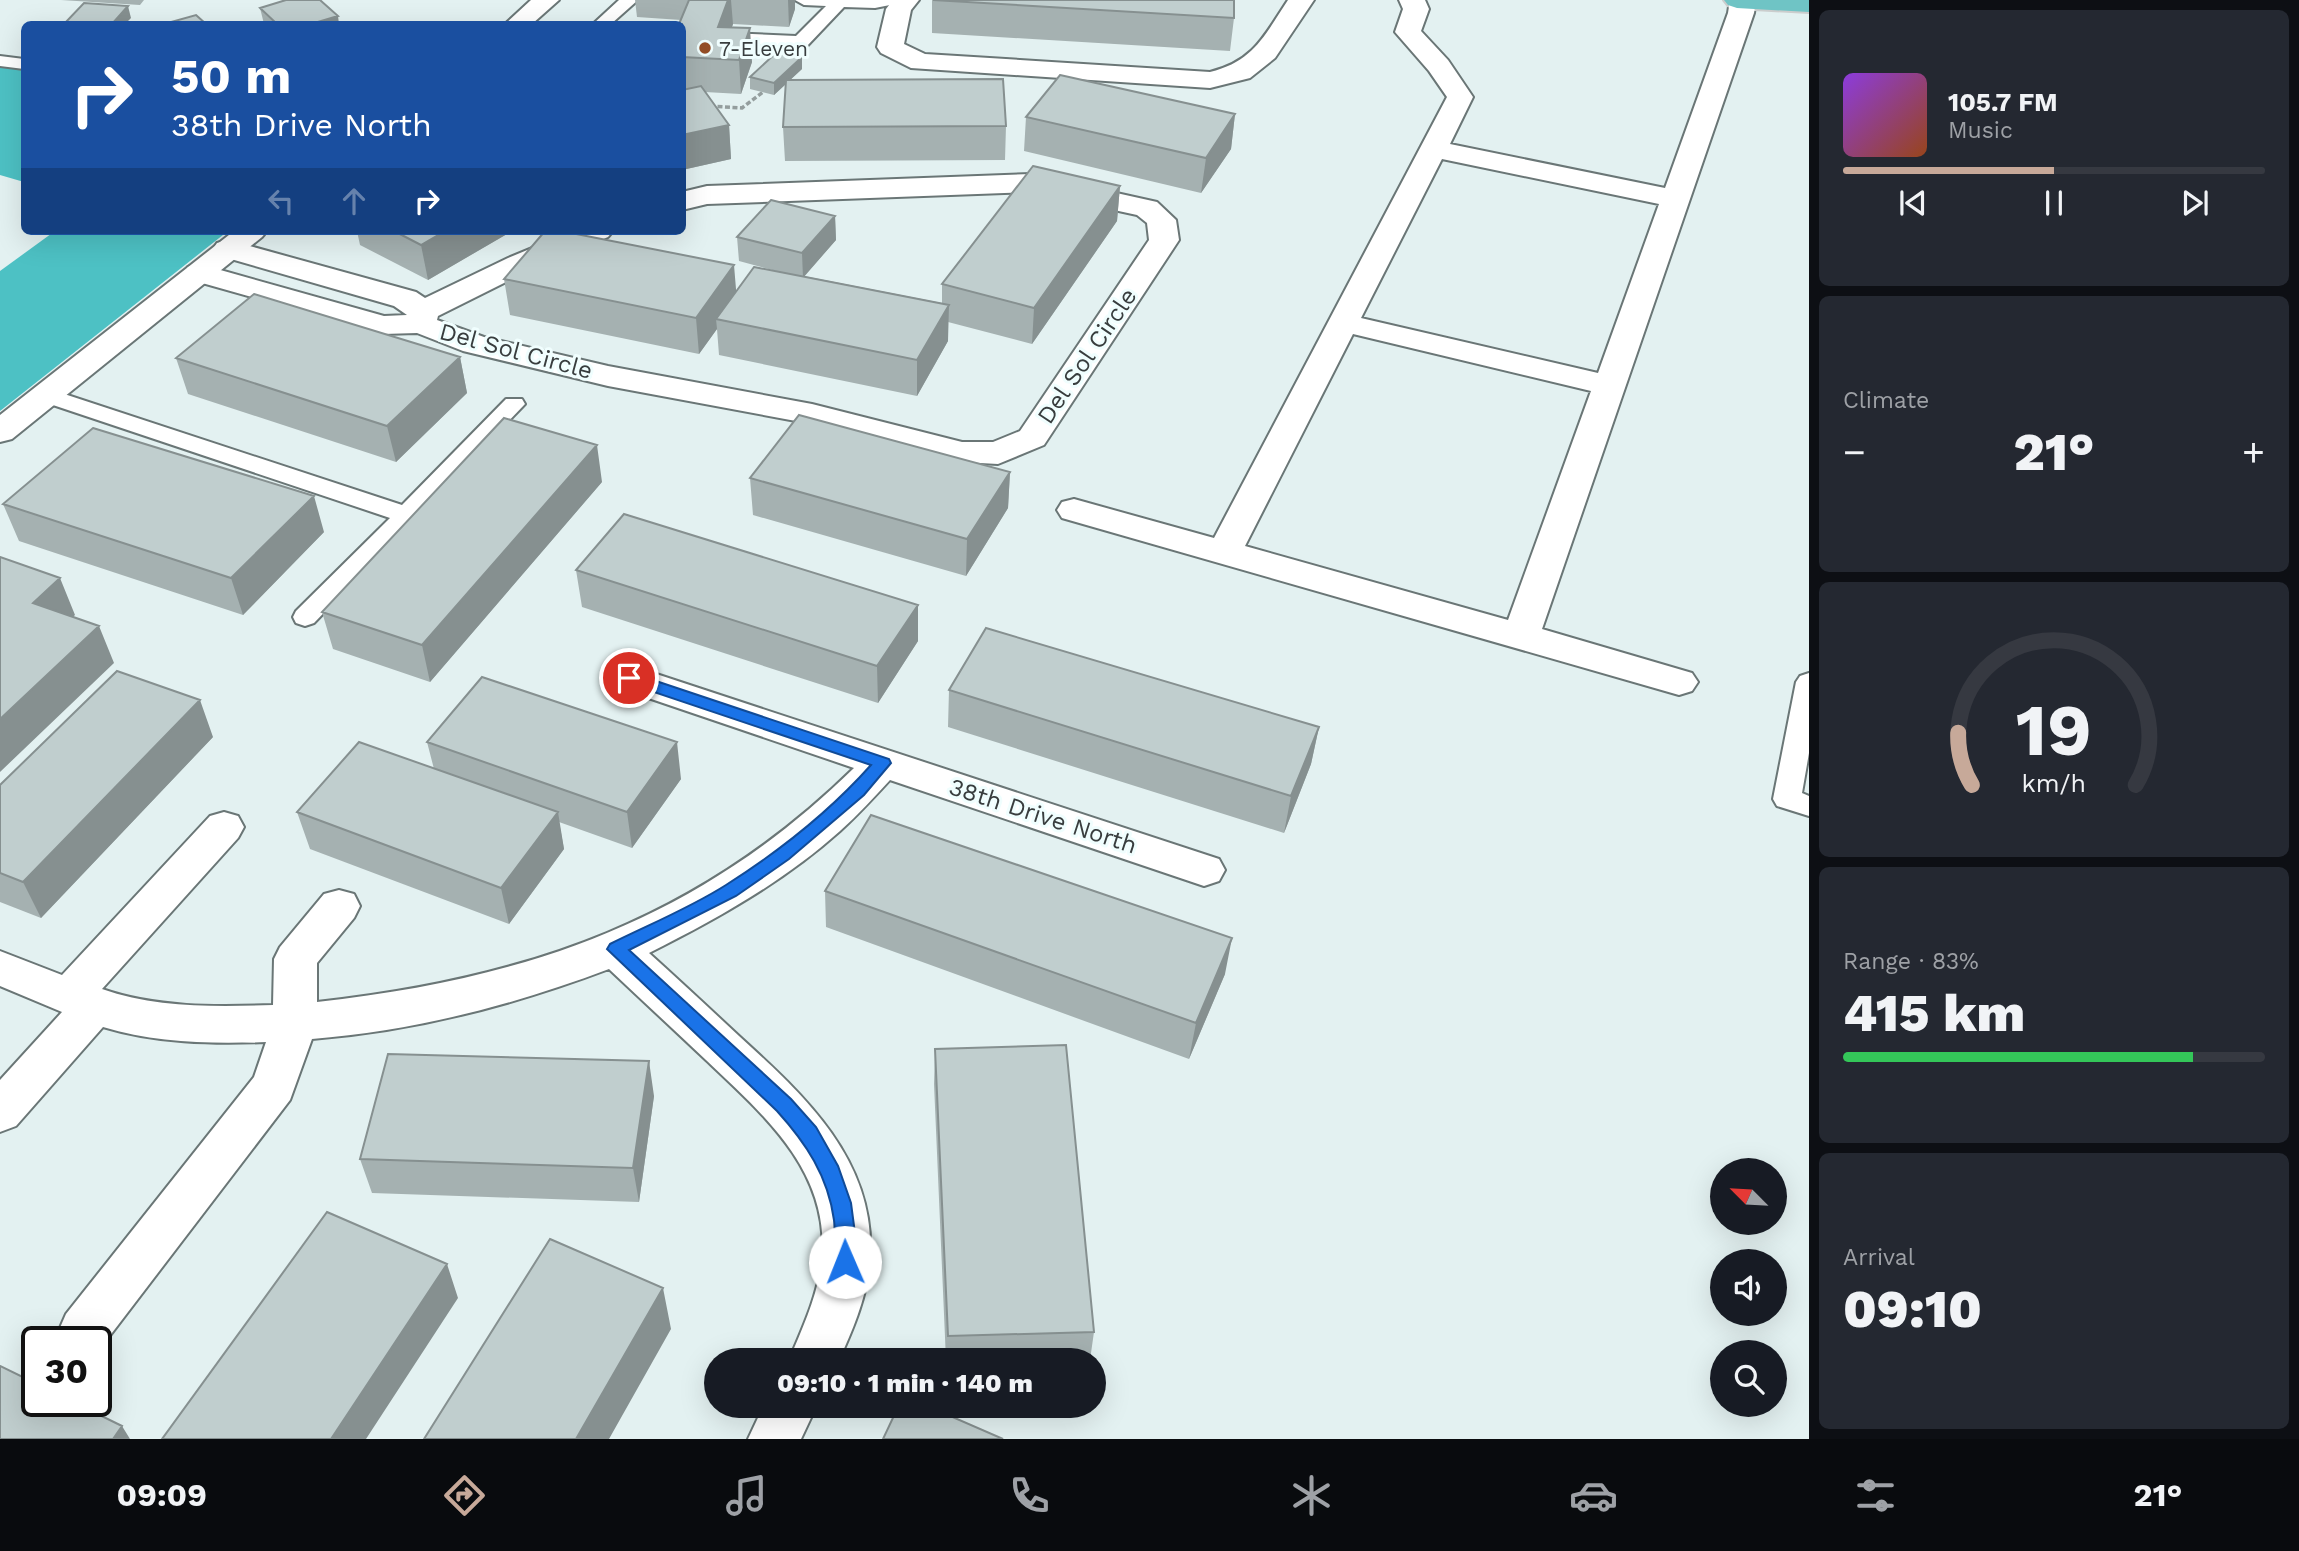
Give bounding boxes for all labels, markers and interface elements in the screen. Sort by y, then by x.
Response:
place label: 7-Eleven [719,36,808,61]
marker: 7-Eleven [697,40,713,56]
text: 50 m [171,47,291,105]
icon: right [56,49,147,140]
text: 105.7 FM [1948,87,2058,117]
text: 38th Drive North [171,106,432,144]
text: Music [1948,117,2013,144]
icon: left [262,182,300,220]
icon: ahead [335,182,373,220]
icon: right [408,182,446,220]
icon: previous [1894,184,1932,222]
icon: pause [2035,184,2073,222]
icon: next [2176,184,2214,222]
street label: Del Sol Circle [1031,283,1143,429]
street label: Del Sol Circle [436,317,596,385]
text: Climate [1843,387,1929,414]
text: 21° [2014,422,2094,483]
text: − [1843,430,1866,474]
text: + [2242,430,2265,474]
pin [599,648,659,708]
icon: arrive [610,659,648,697]
text: 19 [2016,688,2092,774]
text: km/h [2022,769,2086,798]
street label: 38th Drive North [946,772,1140,860]
text: Range · 83% [1843,948,1979,975]
text: 415 km [1843,983,2025,1044]
north arrow [1710,1158,1787,1236]
map controls [1710,1158,1787,1417]
position arrow [808,1225,882,1299]
text: Arrival [1843,1244,1915,1271]
button: sound [1710,1249,1787,1326]
text: 09:10 [1843,1279,1982,1340]
speed limit sign: 30 [21,1326,112,1417]
button: search [1710,1340,1787,1417]
text: 09:10 · 1 min · 140 m [777,1368,1033,1398]
icon: directions [440,1471,489,1520]
icon: music [722,1471,771,1520]
icon: phone [1005,1471,1054,1520]
icon: climate [1287,1471,1336,1520]
icon: car [1569,1471,1618,1520]
icon: filters [1851,1471,1900,1520]
text: 09:09 [117,1476,207,1514]
text: 21° [2134,1476,2182,1514]

